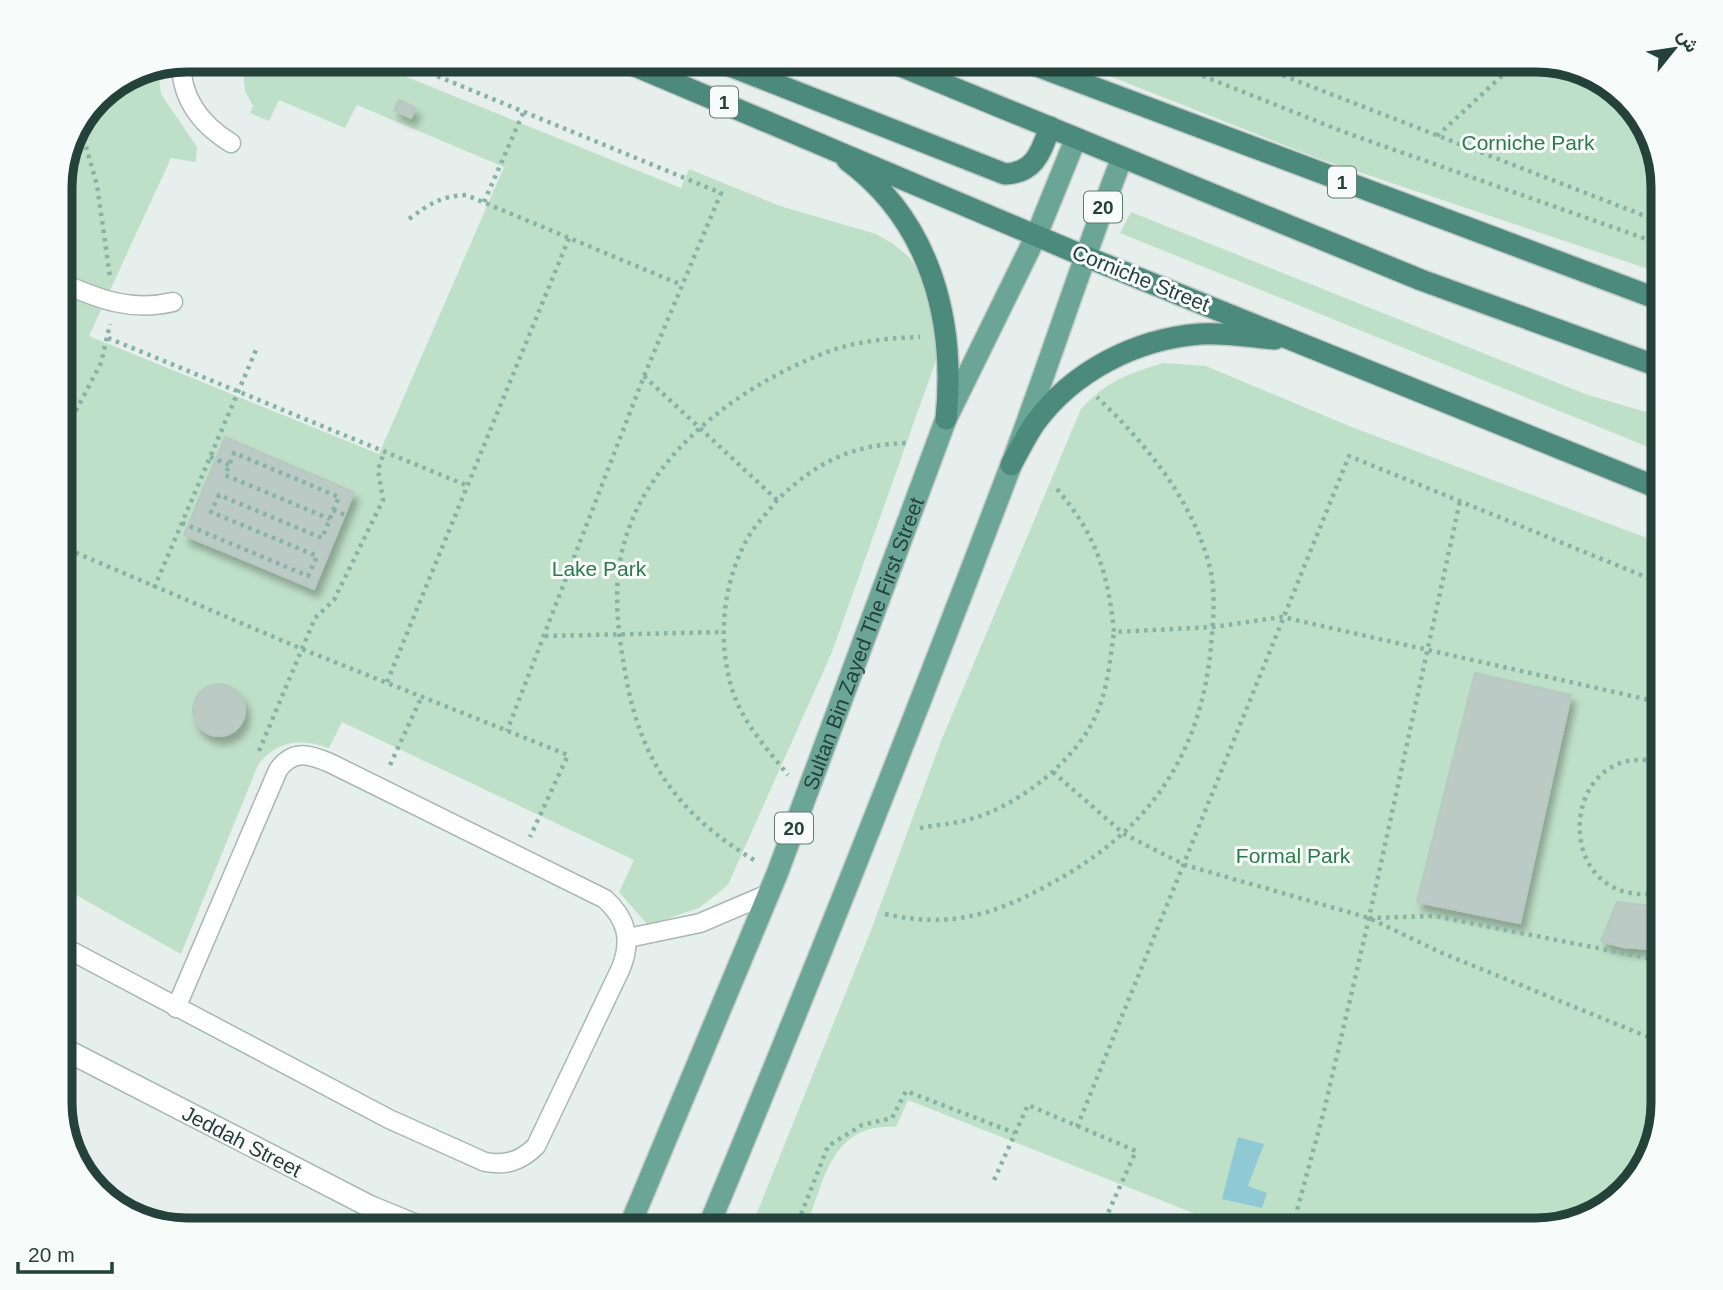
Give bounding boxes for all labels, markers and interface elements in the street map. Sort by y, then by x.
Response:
north arrow [1639,14,1709,84]
text: ش [1673,26,1703,57]
road number: 1 [710,86,738,118]
park label: Corniche Park [1461,131,1595,154]
road number: 1 [1328,166,1356,198]
road number: 20 [1084,192,1122,223]
street label: Corniche Street [1069,240,1213,316]
street label: Sultan Bin Zayed The First Street [798,494,928,793]
park label: Lake Park [552,557,647,580]
road number: 20 [775,813,813,844]
park label: Formal Park [1236,844,1351,867]
street label: Jeddah Street [179,1101,306,1181]
scale bar [18,1230,112,1274]
text: 20 m [28,1243,75,1266]

